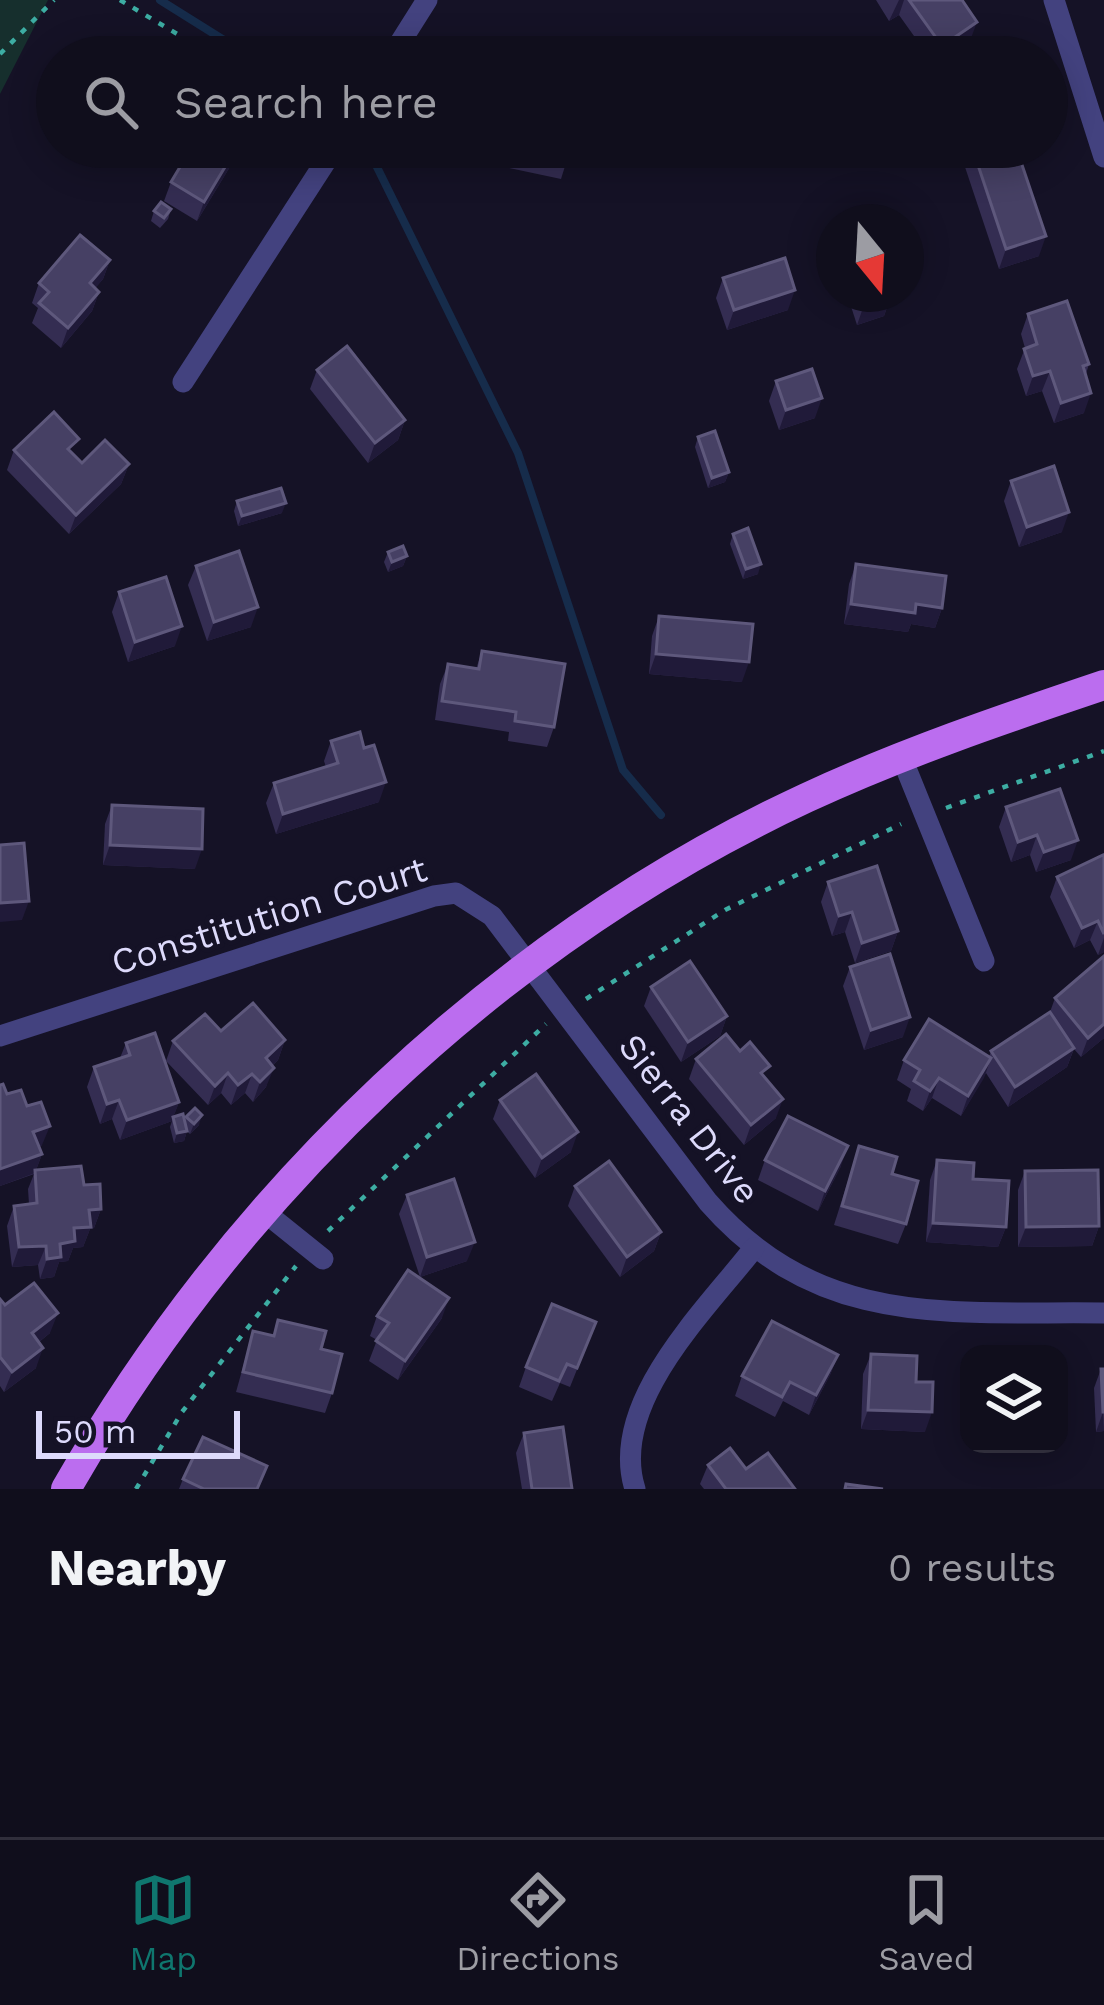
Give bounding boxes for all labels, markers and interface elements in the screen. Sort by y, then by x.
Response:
search box [36,36,1068,168]
icon: search [78,69,144,135]
text: Search here [174,76,438,129]
north arrow [816,204,924,312]
street label: Constitution Court [106,848,432,984]
street label: Sierra Drive [610,1026,768,1212]
map controls [960,1345,1068,1453]
button: layers [960,1345,1068,1453]
scale bar [36,1405,240,1458]
text: 50 m [54,1412,136,1451]
text: Nearby [48,1538,226,1597]
text: 0 results [888,1545,1056,1590]
tab: Map [130,1867,197,1978]
tab: Directions [456,1867,619,1978]
tab: Saved [879,1867,974,1978]

